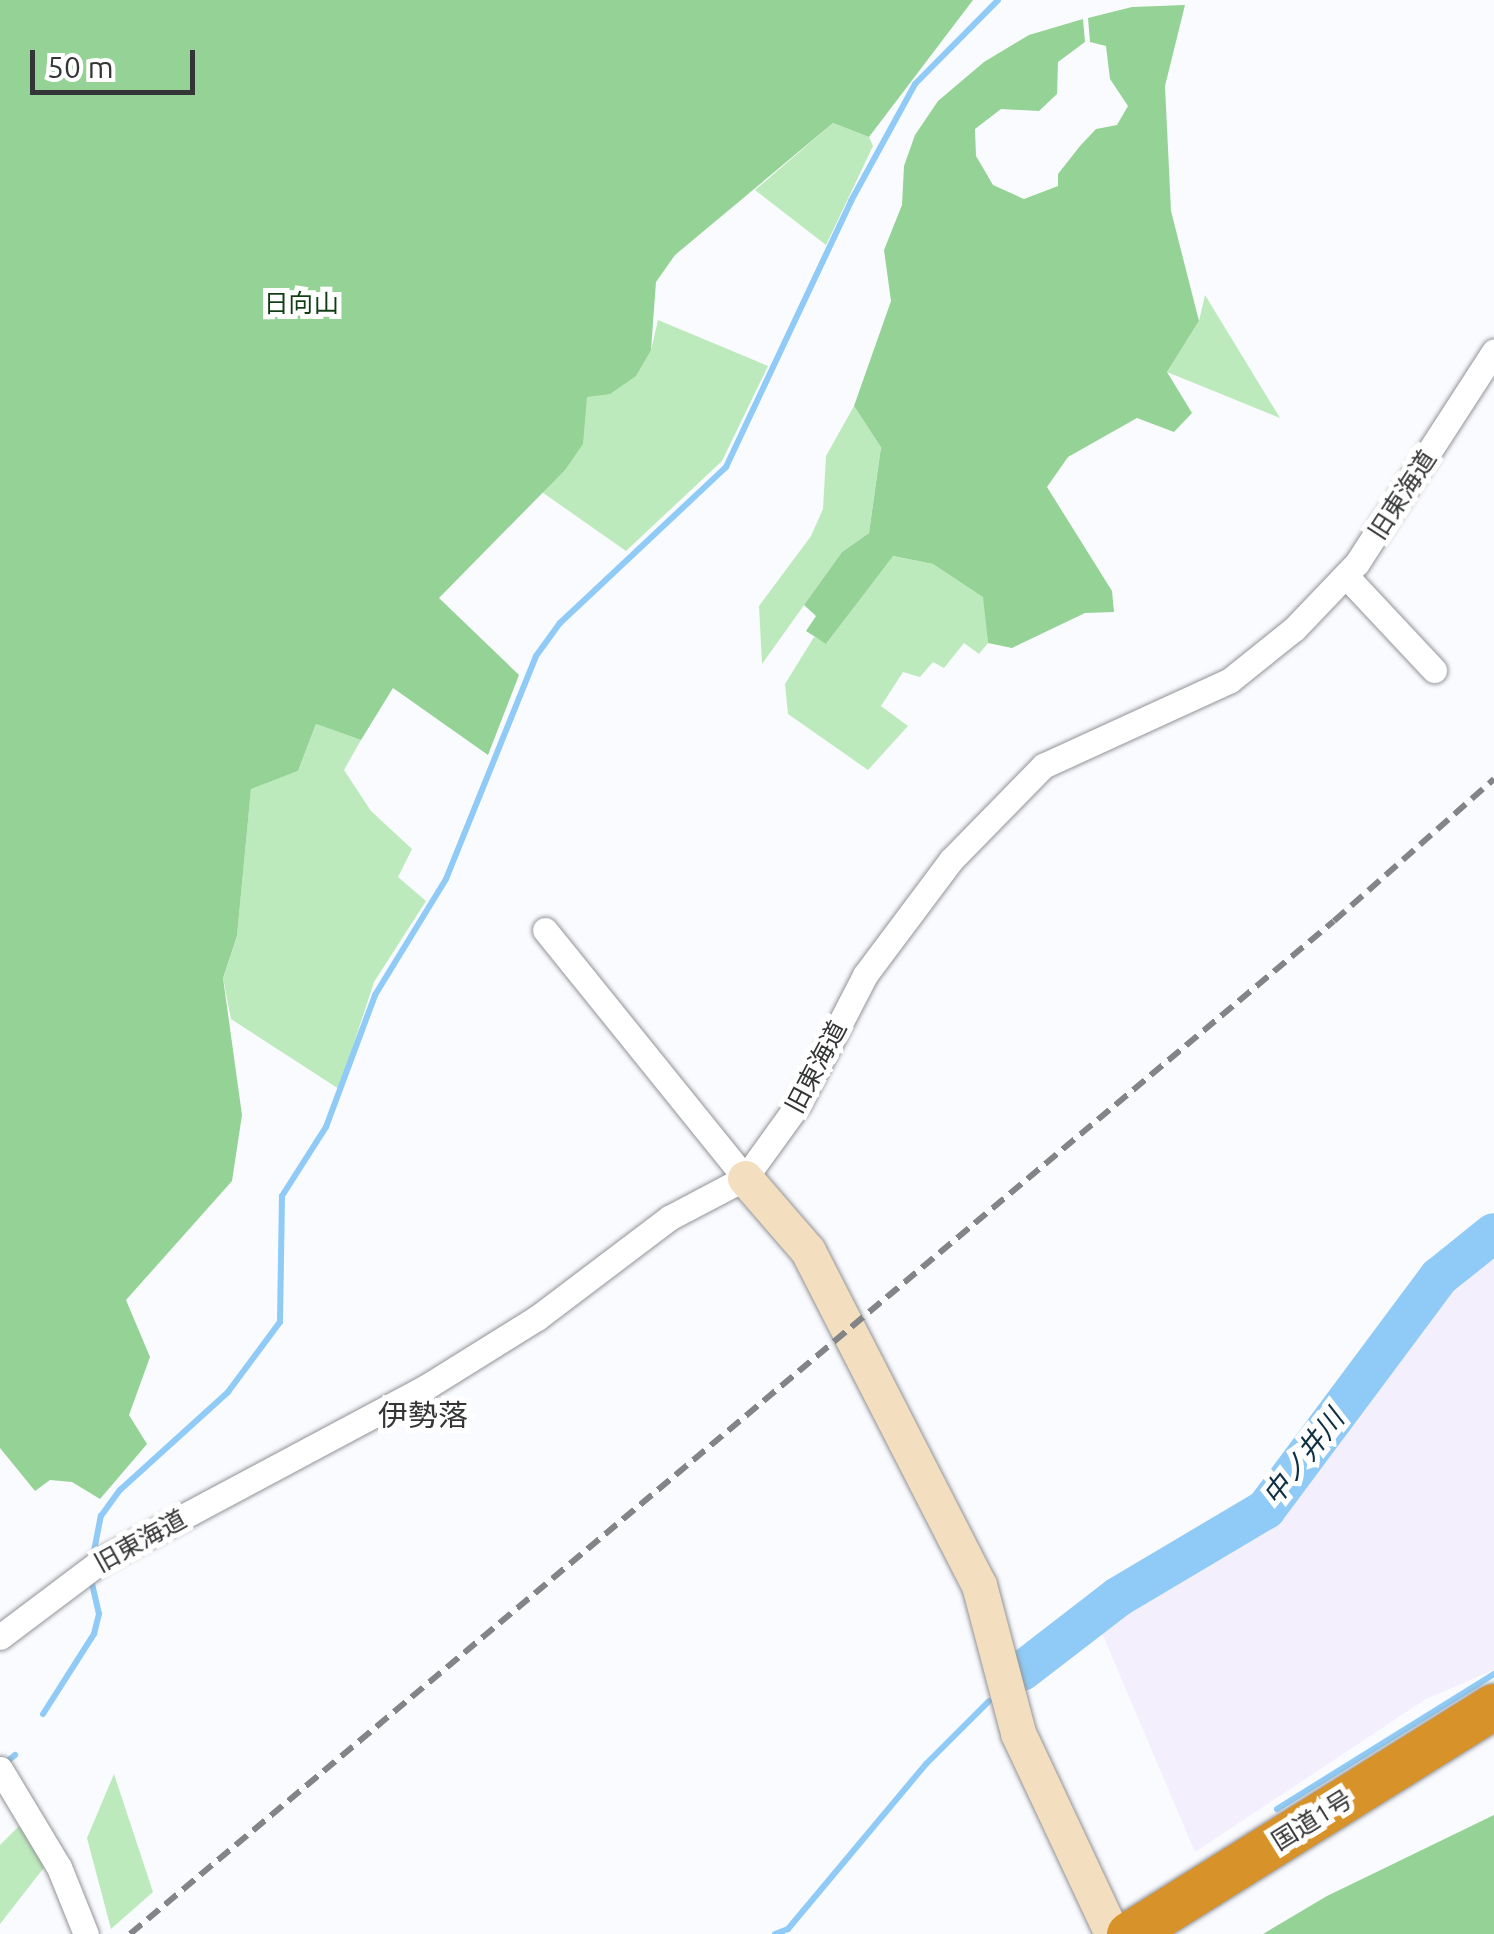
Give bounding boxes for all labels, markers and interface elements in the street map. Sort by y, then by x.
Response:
scale bar [35,30,200,92]
text: 50 m [47,50,114,84]
park label: 日向山 [264,288,338,318]
street label: 旧東海道 [1362,445,1442,545]
street label: 旧東海道 [779,1016,853,1118]
district label: 伊勢落 [378,1397,468,1433]
water label: 中ノ井川 [1255,1403,1351,1511]
street label: 旧東海道 [89,1504,191,1578]
street label: 国道1号 [1266,1784,1358,1856]

